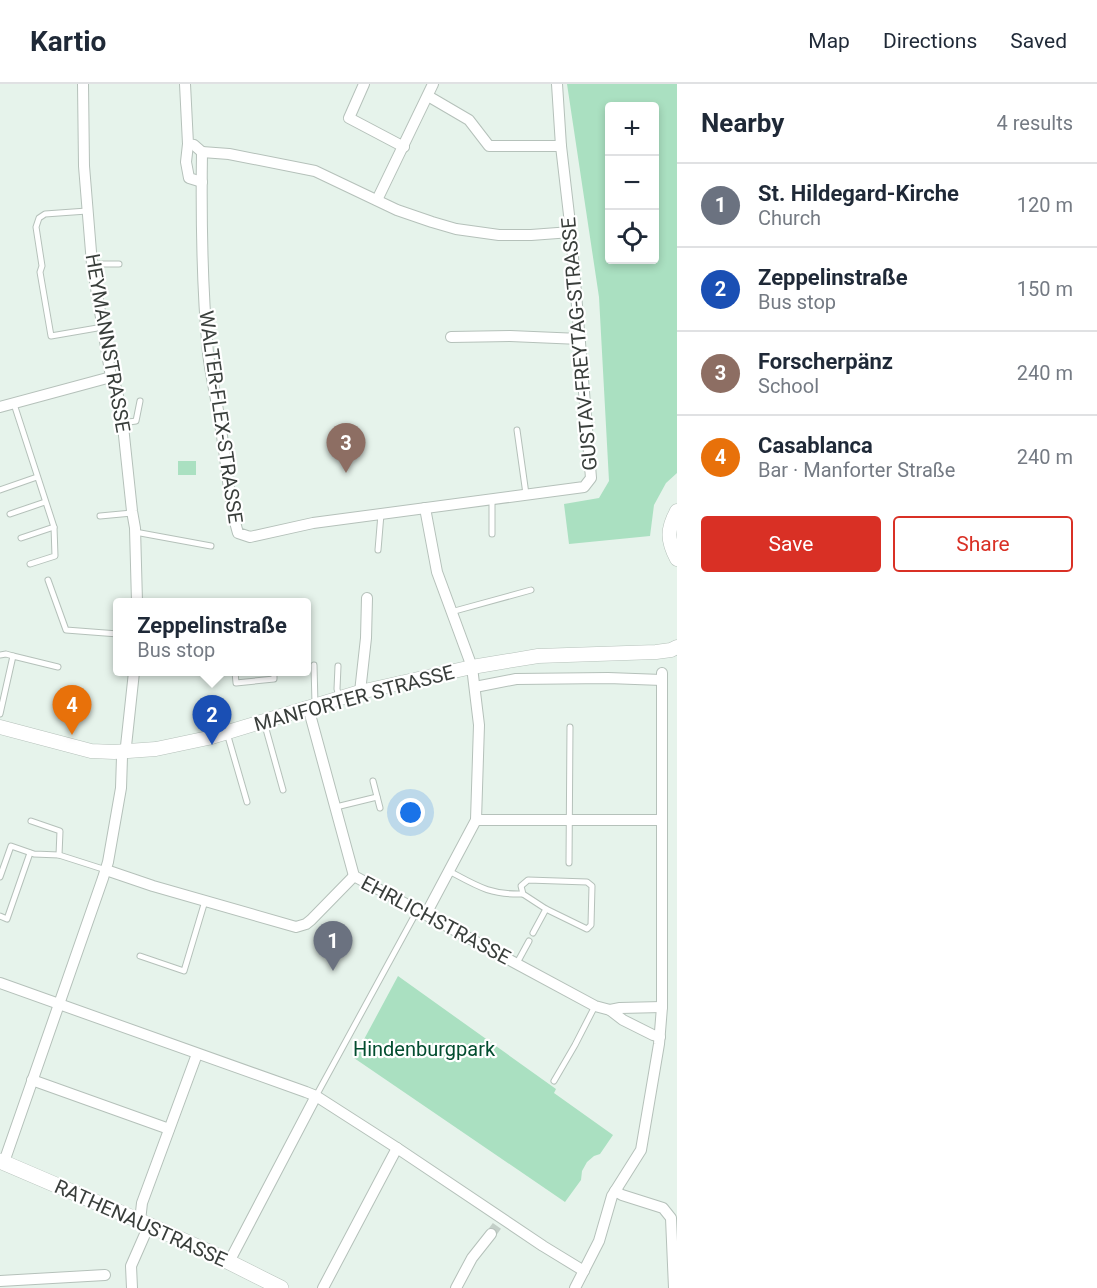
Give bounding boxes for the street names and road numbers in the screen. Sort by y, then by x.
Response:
street label: GUSTAV-FREYTAG-STRASSE [556,216,602,472]
street label: HEYMANNSTRASSE [80,252,136,434]
street label: WALTER-FLEX-STRASSE [194,309,248,525]
street label: MANFORTER STRASSE [251,660,457,736]
street label: EHRLICHSTRASSE [357,870,515,970]
street label: RATHENAUSTRASSE [51,1174,231,1272]

